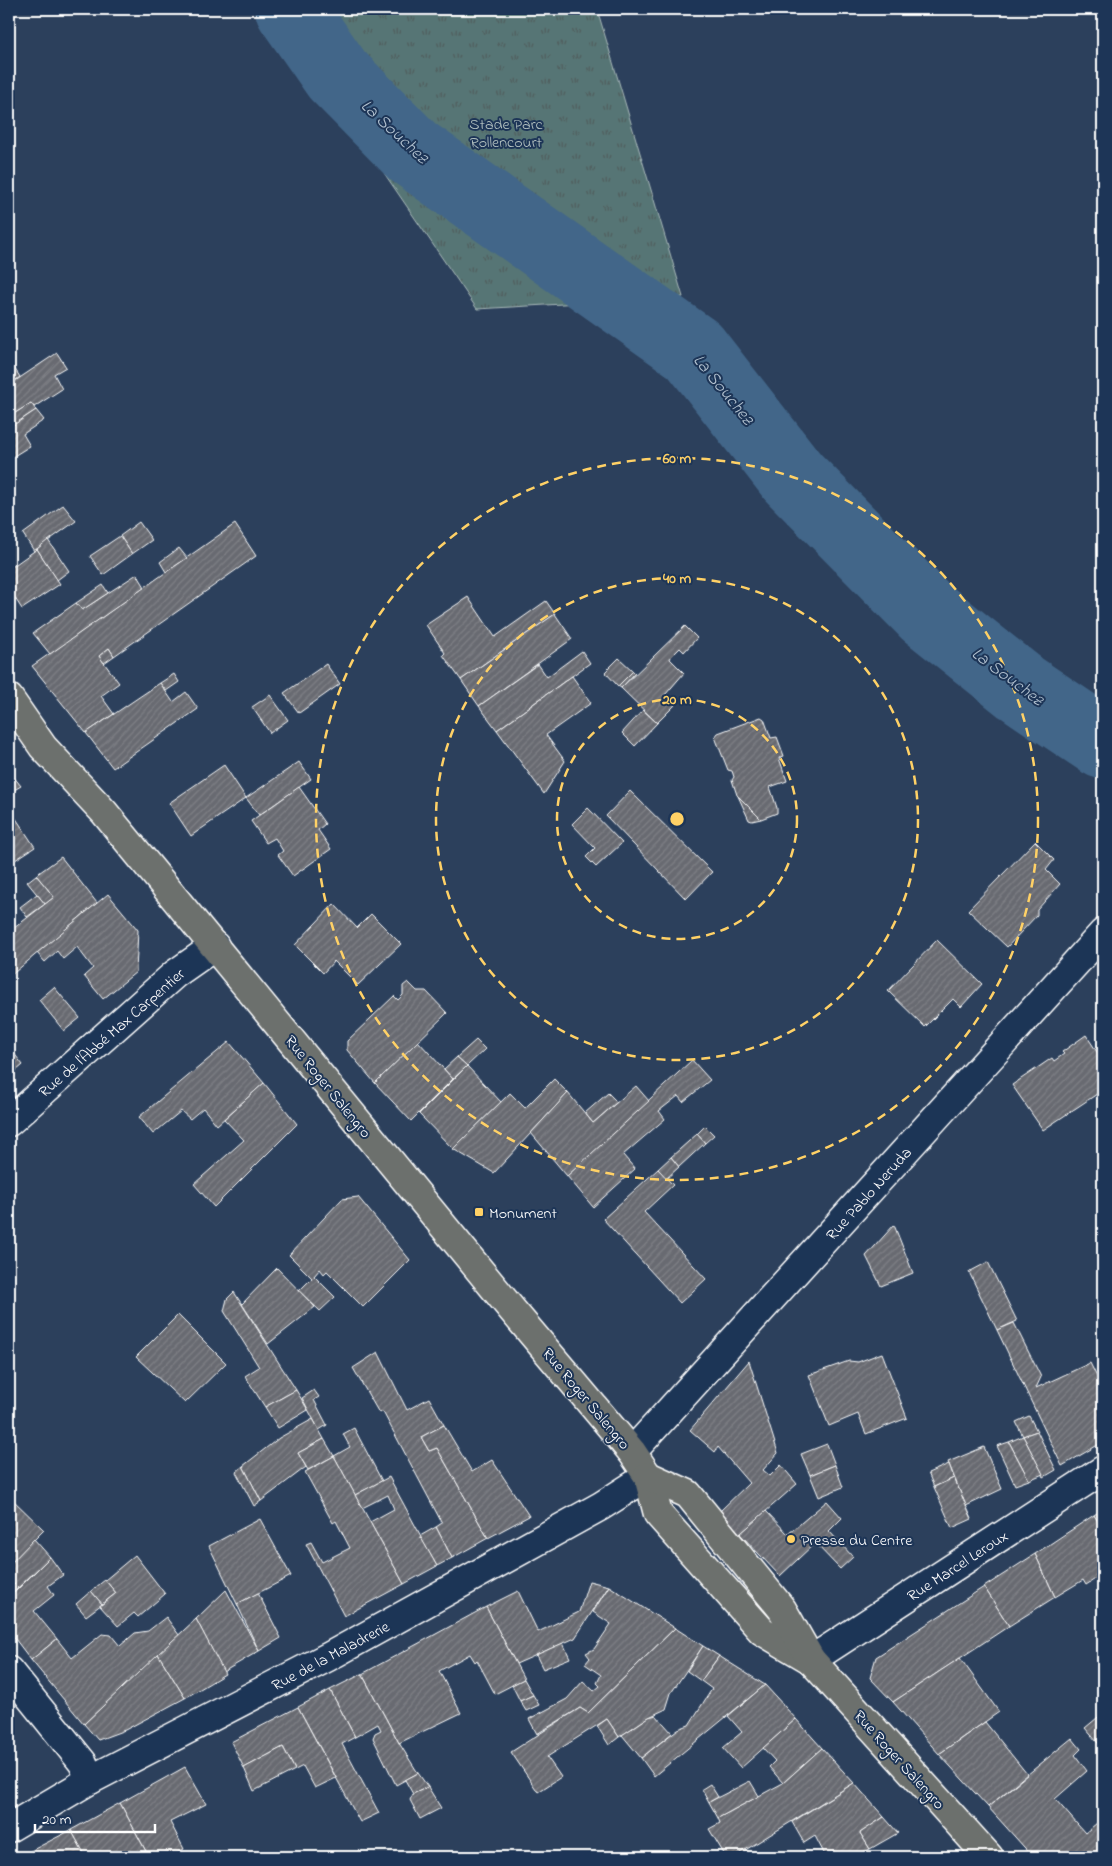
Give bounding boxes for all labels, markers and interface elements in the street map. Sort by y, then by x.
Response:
water label: La Souchez [354,94,434,172]
park label: Stade Parc Rollencourt [469,113,544,155]
water label: La Souchez [686,349,760,432]
text: 60 m [662,448,692,470]
text: 40 m [662,568,691,590]
water label: La Souchez [965,642,1049,714]
text: 20 m [661,689,692,711]
centre of rings [668,810,686,828]
street label: Rue de l'Abbé Max Carpentier [34,963,191,1104]
street label: Rue Roger Salengro [278,1030,377,1144]
street label: Rue Pablo Neruda [821,1142,918,1246]
place label: Monument [489,1202,557,1226]
marker: Monument [473,1206,485,1218]
street label: Rue Roger Salengro [536,1343,635,1456]
street label: Rue Marcel Leroux [903,1525,1013,1608]
place label: Presse du Centre [801,1529,913,1553]
marker: Presse du Centre [785,1533,797,1545]
street label: Rue de la Maladrerie [268,1615,395,1698]
street label: Rue Roger Salengro [847,1705,950,1815]
scale bar [35,1801,155,1833]
text: 20 m [42,1809,72,1831]

